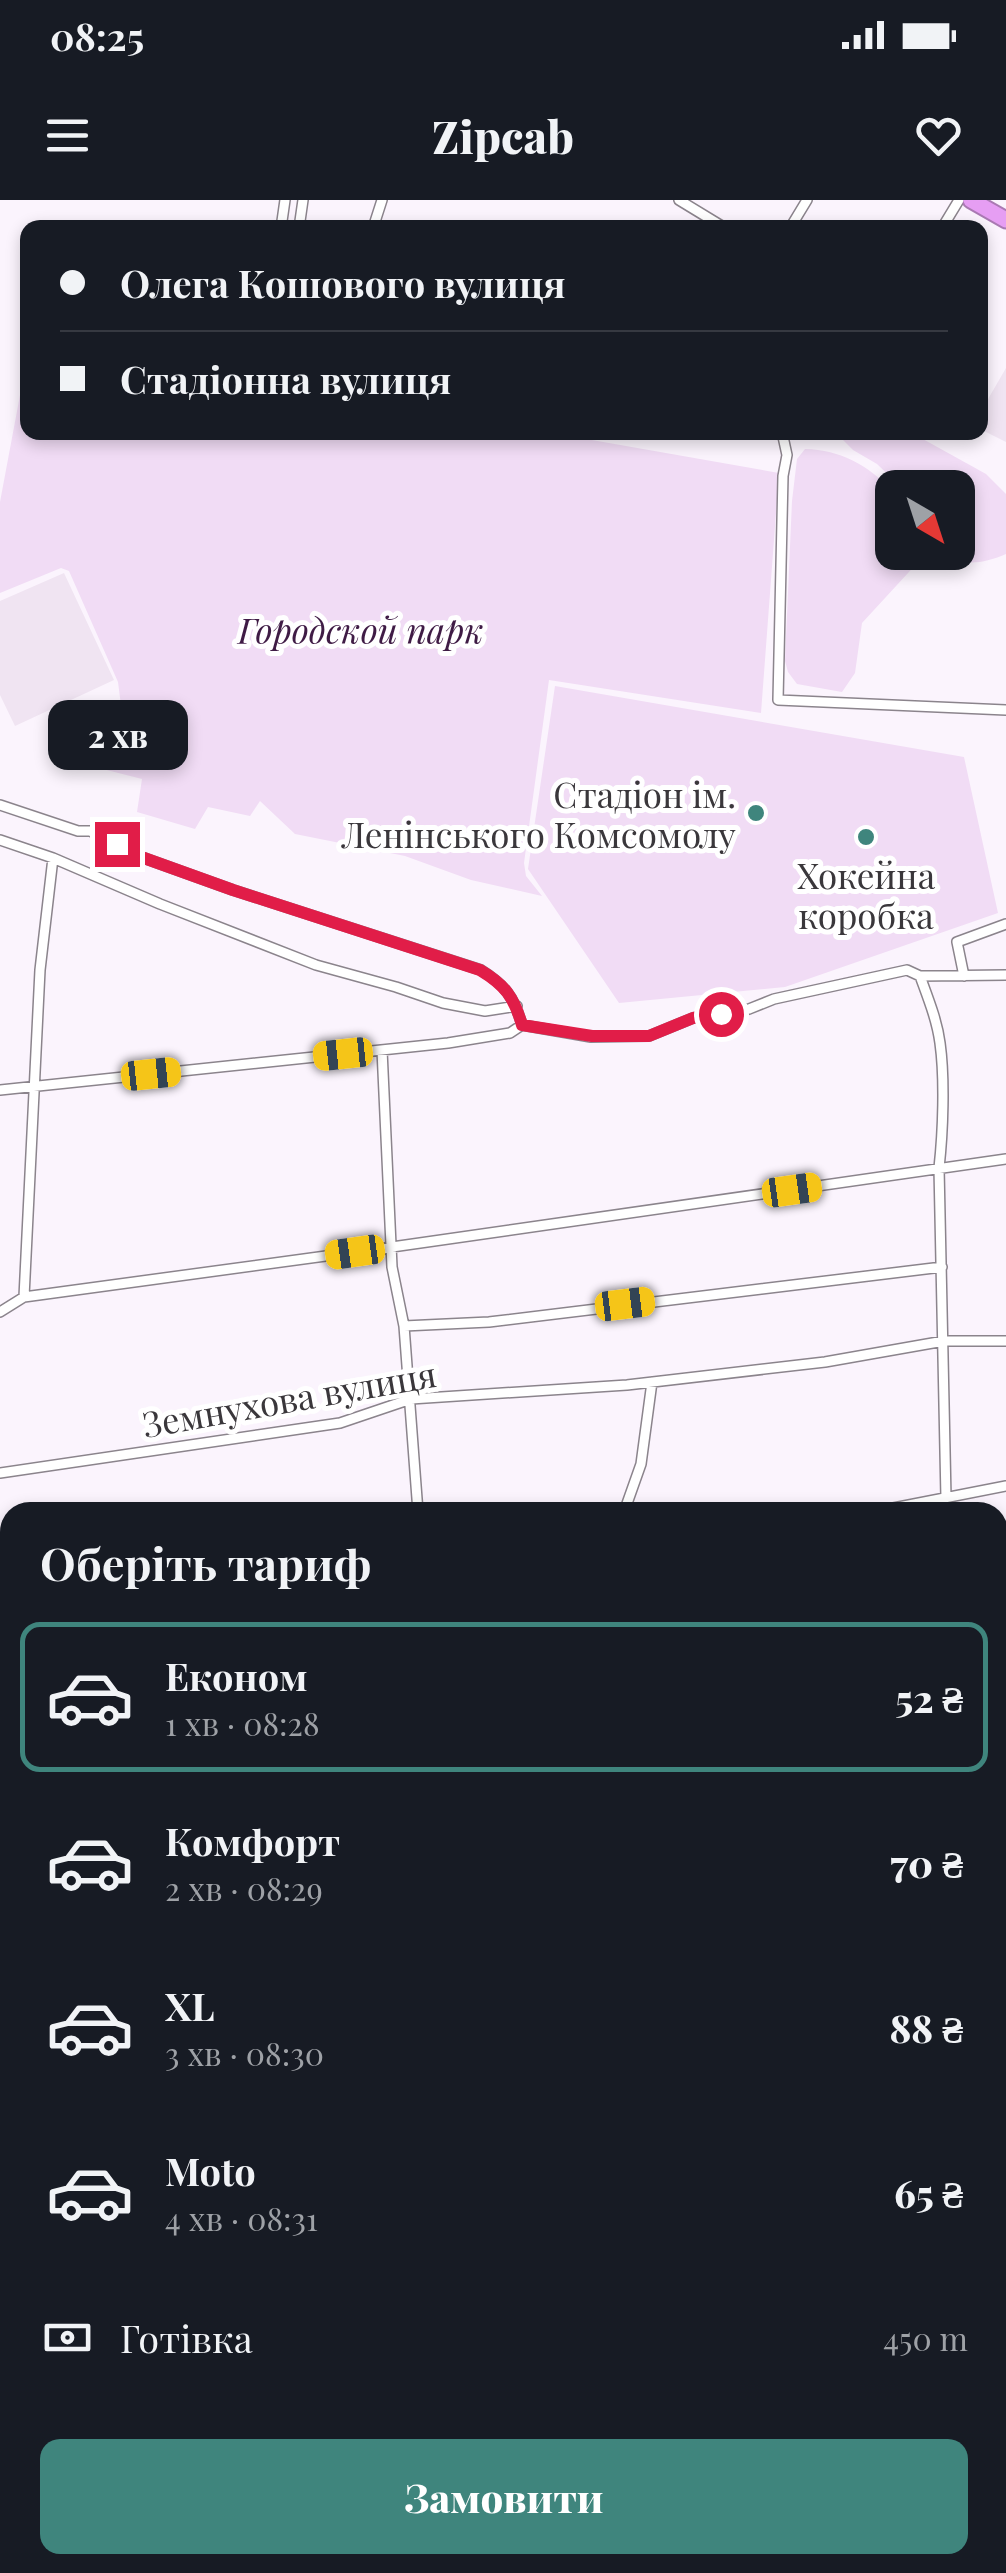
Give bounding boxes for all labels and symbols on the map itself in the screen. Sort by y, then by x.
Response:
north arrow [875,470,975,570]
park label: Городской парк [236,606,484,653]
callout: 2 хв [47,699,187,769]
place label: Стадіон ім. Ленінського Комсомолу [340,770,736,857]
marker: Стадіон ім. Ленінського Комсомолу [745,802,767,824]
route end [95,822,140,867]
marker: Хокейна коробка [855,826,877,848]
place label: Хокейна коробка [797,851,936,938]
route start [699,992,744,1037]
car [312,1036,374,1072]
car [120,1056,182,1092]
car [760,1171,824,1209]
car [323,1233,387,1271]
car [593,1285,657,1323]
street label: Земнухова вулиця [138,1349,440,1447]

